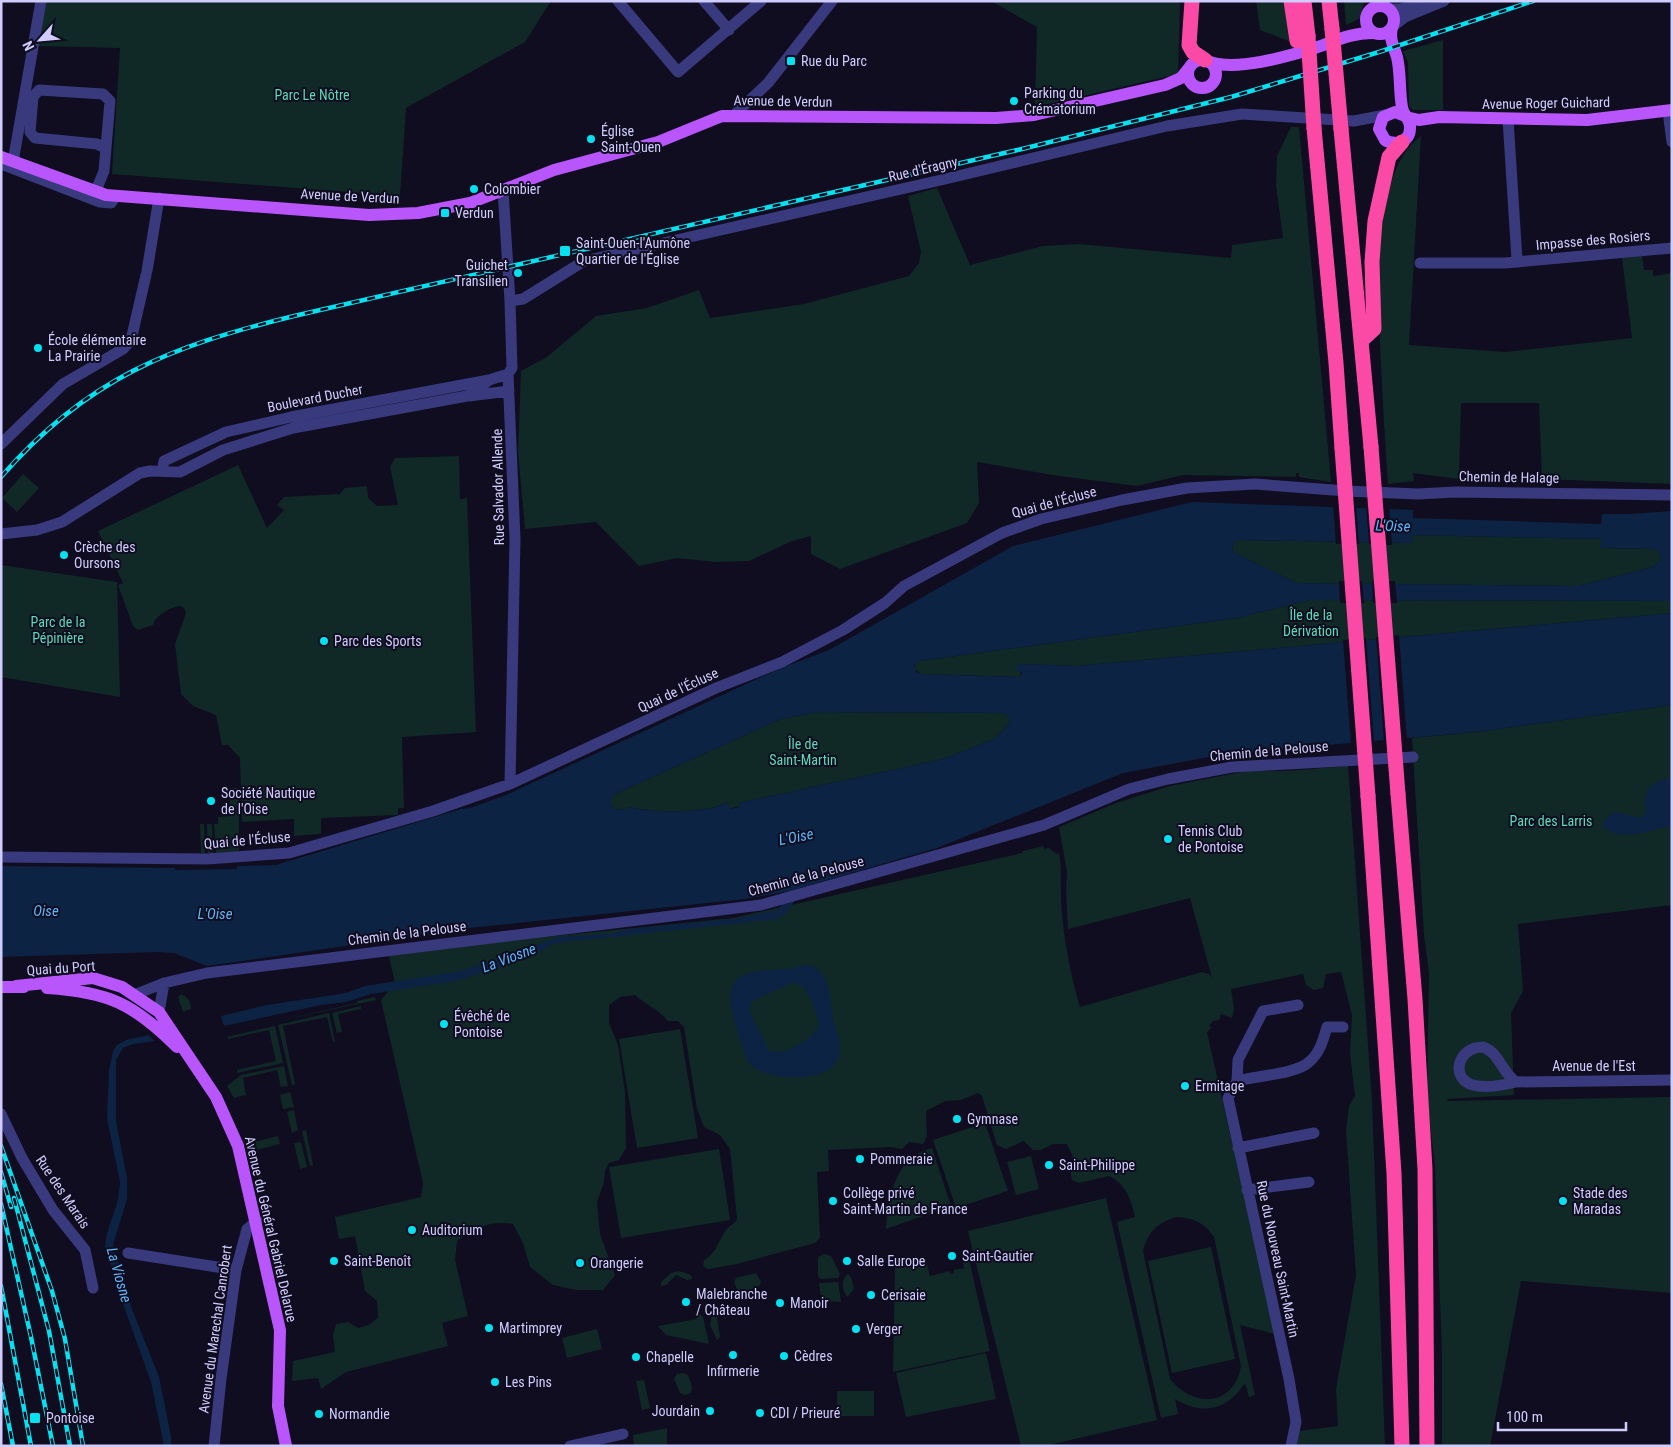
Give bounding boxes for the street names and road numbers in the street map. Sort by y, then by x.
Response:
street label: Avenue de Verdun [733,92,833,110]
street label: Avenue Roger Guichard [1482,94,1610,112]
street label: Rue d'Éragny [887,152,959,185]
street label: Avenue de Verdun [300,185,400,207]
street label: Impasse des Rosiers [1535,227,1651,253]
street label: Boulevard Ducher [266,381,364,415]
street label: Rue Salvador Allende [489,428,507,545]
street label: Chemin de Halage [1459,468,1560,486]
street label: Quai de l'Écluse [1010,482,1098,521]
street label: Quai de l'Écluse [635,663,721,716]
street label: Chemin de la Pelouse [1209,738,1329,764]
street label: Quai de l'Écluse [203,827,291,852]
street label: Chemin de la Pelouse [746,853,866,899]
street label: Chemin de la Pelouse [347,918,467,948]
street label: Quai du Port [26,958,96,978]
street label: Avenue de l'Est [1552,1058,1636,1074]
street label: Avenue du Général Gabriel Delarue [242,1135,300,1324]
street label: Rue des Marais [33,1152,93,1232]
street label: Rue du Nouveau Saint-Martin [1254,1179,1302,1339]
street label: Avenue du Marechal Canrobert [195,1244,235,1414]

